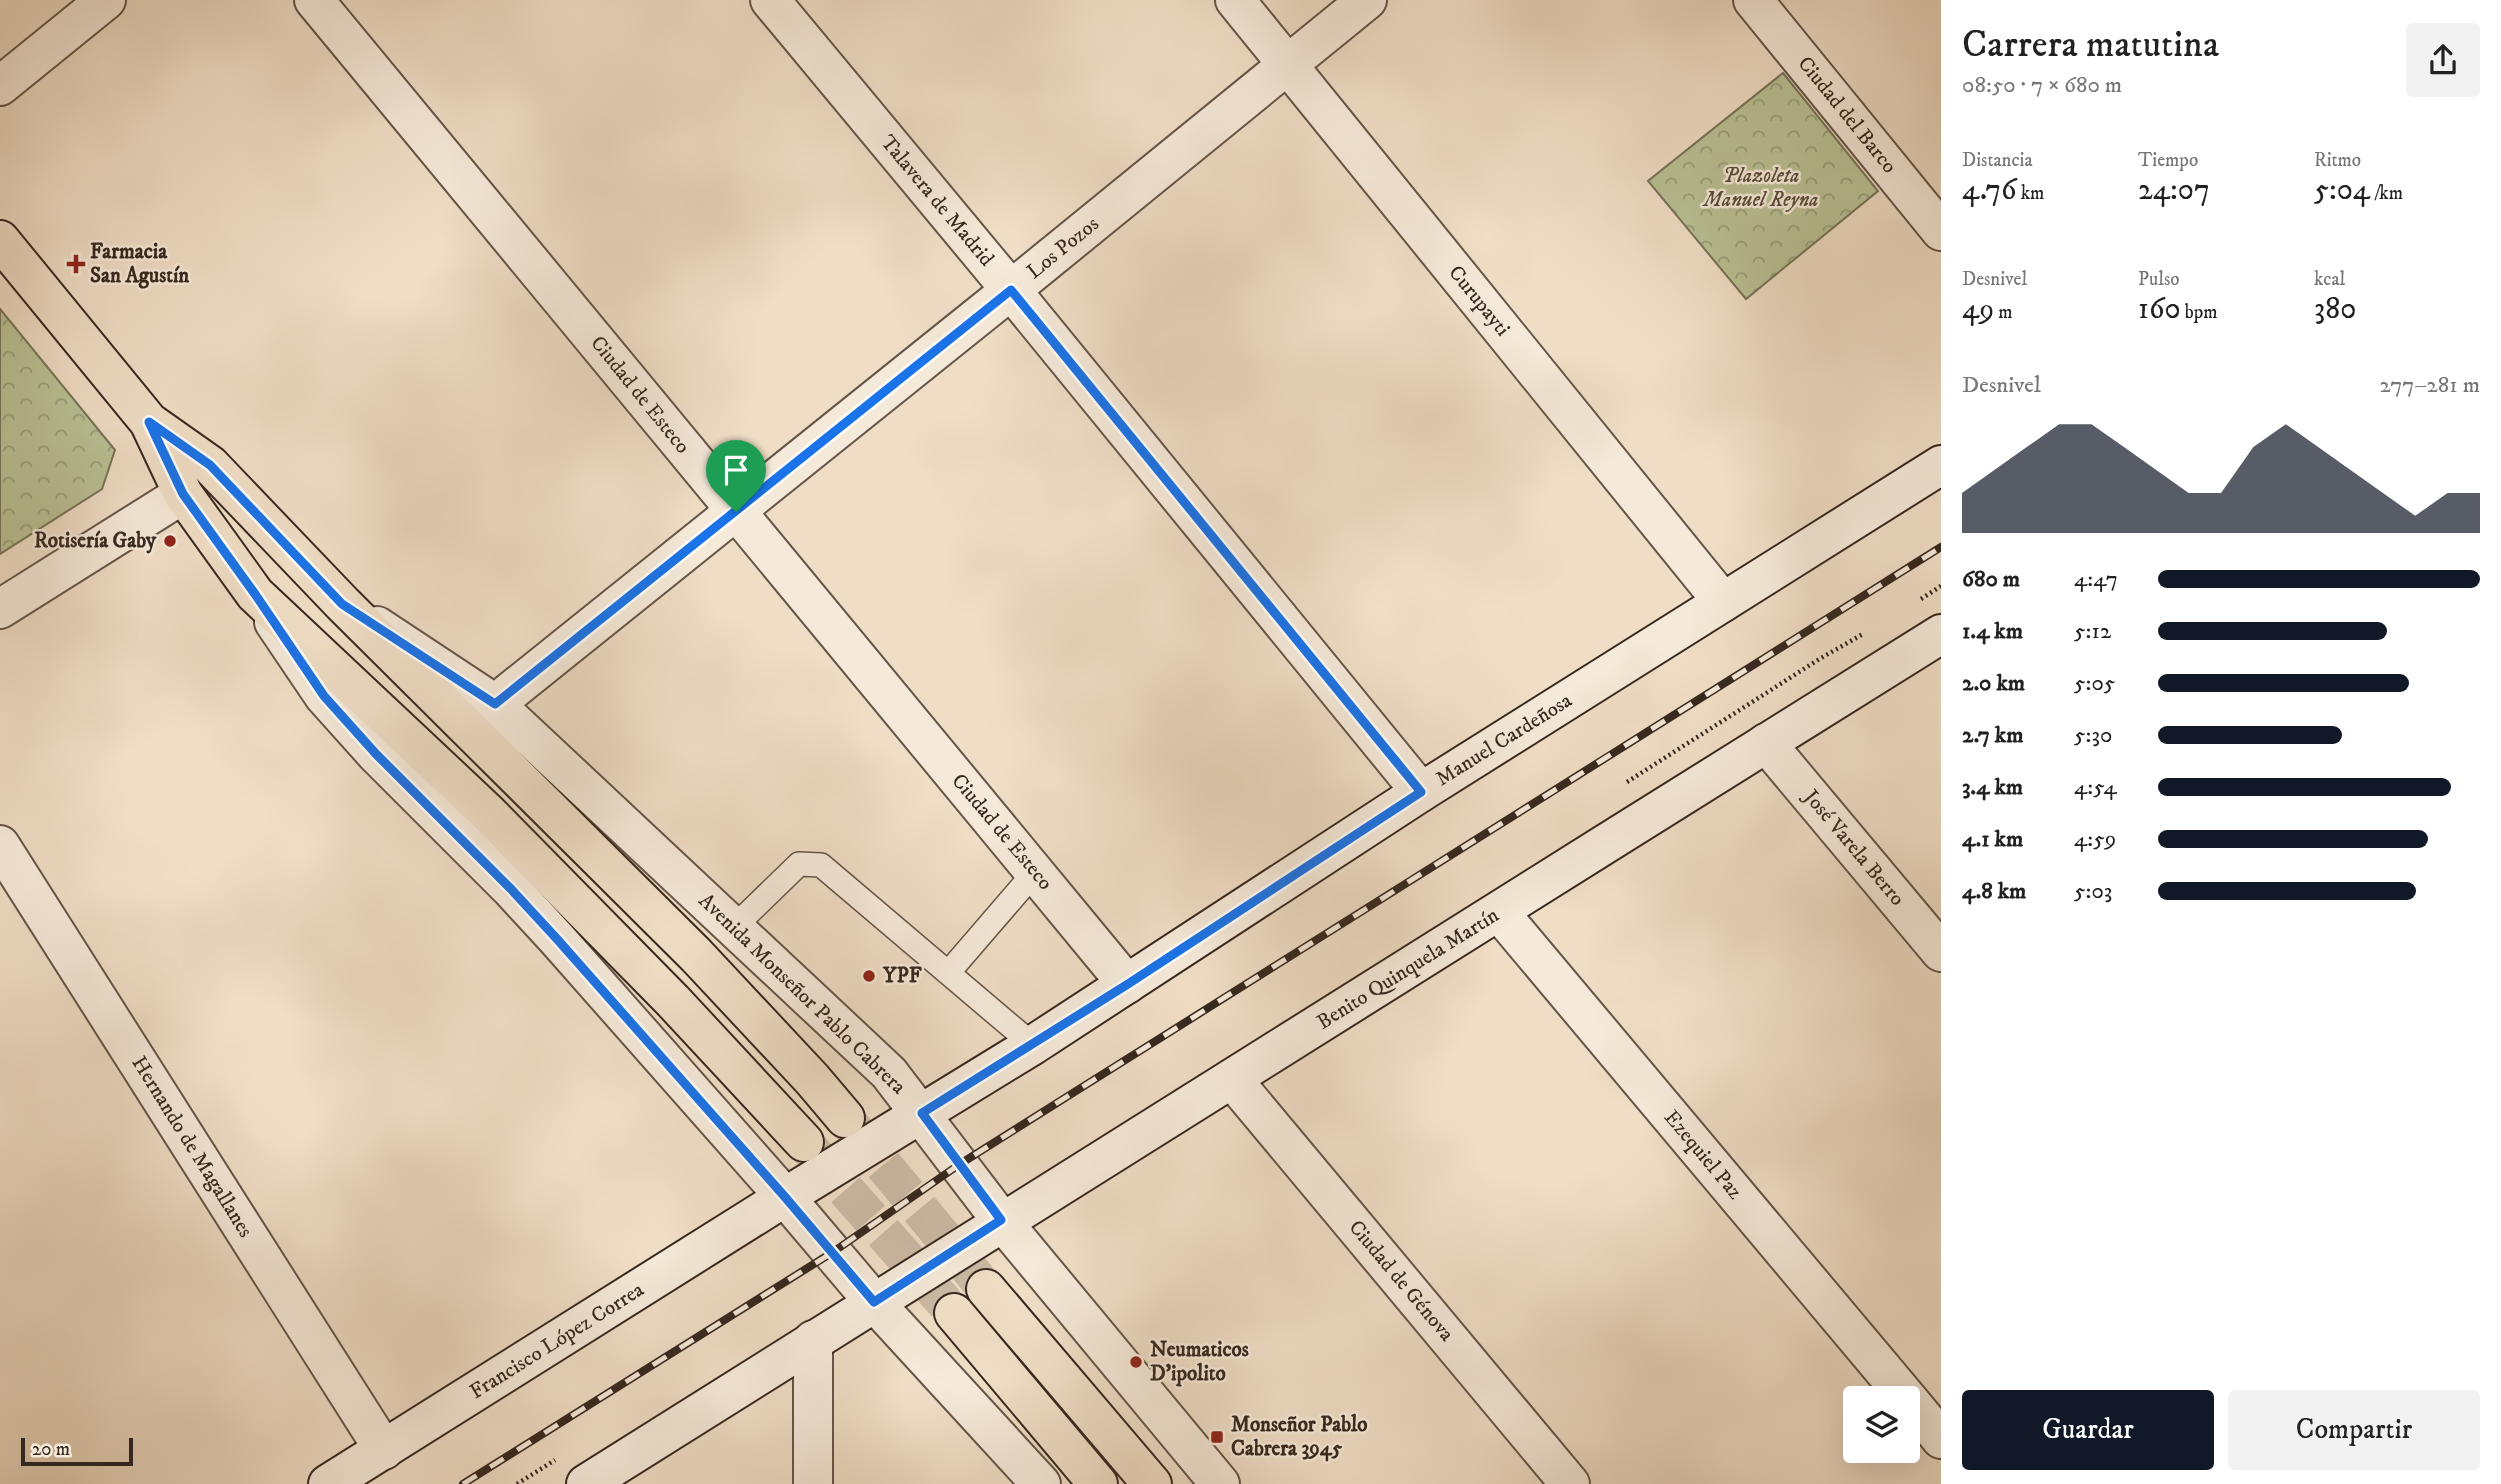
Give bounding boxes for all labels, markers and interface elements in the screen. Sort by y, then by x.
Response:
text: Carrera matutina [1962,21,2219,69]
button: share [2406,23,2480,97]
street label: Ciudad del Barco [1792,51,1902,179]
text: 08:50 · 7 × 680 m [1962,71,2122,100]
street label: Talavera de Madrid [875,130,1000,272]
text: Distancia [1962,149,2033,172]
text: Tiempo [2138,149,2198,172]
text: Ritmo [2314,149,2361,172]
park label: Plazoleta Manuel Reyna [1702,163,1818,213]
text: 4.76 [1962,172,2017,209]
text: 24:07 [2138,172,2210,209]
text: 5:04 [2314,172,2370,209]
text: km [2017,182,2044,205]
text: /km [2370,182,2403,205]
street label: Los Pozos [1022,211,1104,285]
place label: Farmacia San Agustín [90,239,190,289]
marker: Farmacia San Agustín [68,256,84,272]
street label: Curupayti [1443,260,1515,342]
text: Desnivel [1962,268,2027,291]
text: Pulso [2138,268,2180,291]
text: kcal [2314,268,2345,291]
text: 49 [1962,291,1994,328]
text: 160 [2138,291,2181,328]
text: 380 [2314,291,2356,328]
text: m [1994,301,2013,324]
text: bpm [2181,301,2217,324]
street label: Ciudad de Esteco [585,331,695,459]
text: Desnivel [1962,371,2041,400]
text: 277–281 m [2379,371,2480,400]
pin [706,440,766,512]
icon: arrive [717,451,755,489]
place label: Rotisería Gaby [34,528,157,554]
marker: Rotisería Gaby [162,533,178,549]
text: 680 m [1962,565,2020,594]
text: 4:47 [2074,565,2118,594]
text: 1.4 km [1962,617,2023,646]
text: 5:12 [2074,617,2111,646]
text: 2.0 km [1962,669,2025,698]
text: 5:05 [2074,669,2115,698]
street label: Manuel Cardeñosa [1431,688,1577,792]
text: 2.7 km [1962,721,2023,750]
text: 5:30 [2074,721,2112,750]
street label: Ciudad de Esteco [946,768,1058,896]
text: 3.4 km [1962,773,2023,802]
text: 4:54 [2074,773,2117,802]
street label: José Varela Berro [1797,783,1910,911]
text: 4.1 km [1962,825,2023,854]
text: 4:59 [2074,825,2116,854]
text: 4.8 km [1962,877,2026,906]
text: 5:03 [2074,877,2112,906]
street label: Avenida Monseñor Pablo Cabrera [693,888,911,1100]
street label: Benito Quinquela Martín [1312,902,1504,1036]
place label: YPF [882,963,922,989]
marker: YPF [861,968,877,984]
street label: Hernando de Magallanes [126,1052,258,1242]
street label: Ezequiel Paz [1658,1105,1748,1205]
street label: Ciudad de Génova [1343,1215,1459,1347]
street label: Francisco López Correa [465,1277,649,1405]
place label: Neumaticos D’ipolito [1150,1337,1249,1387]
marker: Neumaticos D’ipolito [1128,1354,1144,1370]
map controls [1843,1386,1920,1463]
button: layers [1843,1386,1920,1463]
button: Guardar [1962,1390,2214,1470]
button: Compartir [2228,1390,2480,1470]
place label: Monseñor Pablo Cabrera 3945 [1231,1412,1367,1462]
marker: Monseñor Pablo Cabrera 3945 [1209,1429,1225,1445]
scale bar [21,1435,133,1467]
text: 20 m [32,1438,70,1461]

